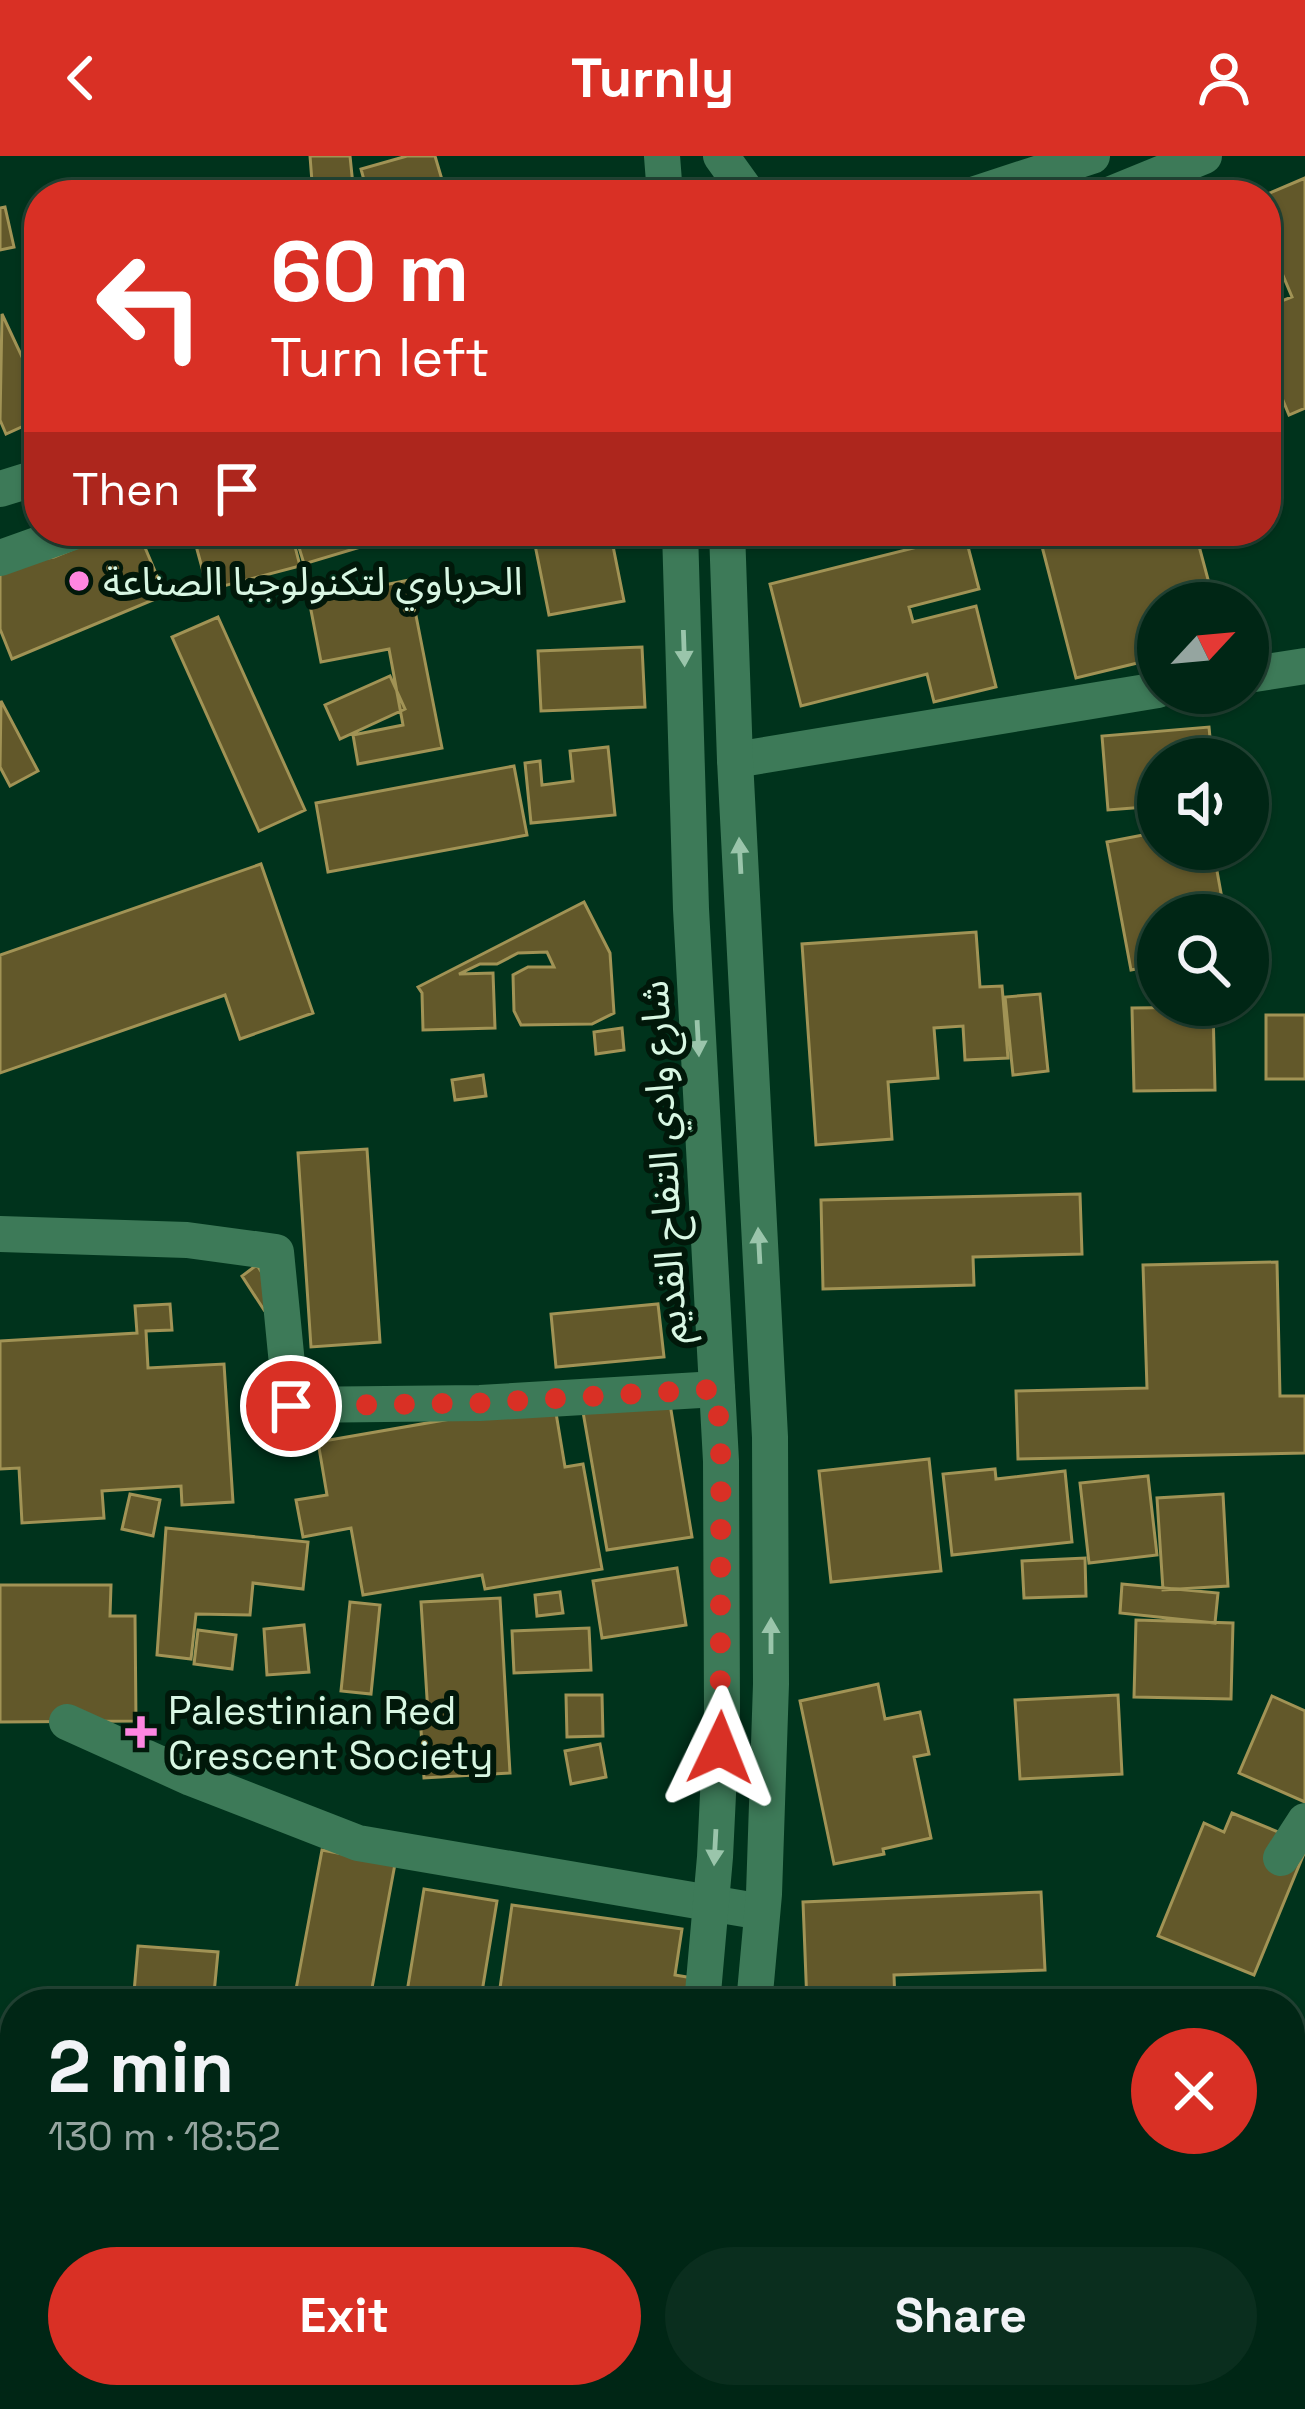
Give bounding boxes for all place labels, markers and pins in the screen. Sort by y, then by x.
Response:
place label: الحرباوي لتكنولوجبا الصناعة [103,557,523,611]
marker: الحرباوي لتكنولوجبا الصناعة [66,568,92,594]
pin [240,1355,342,1457]
place label: Palestinian Red Crescent Society [168,1686,493,1780]
marker: Palestinian Red Crescent Society [125,1716,157,1748]

